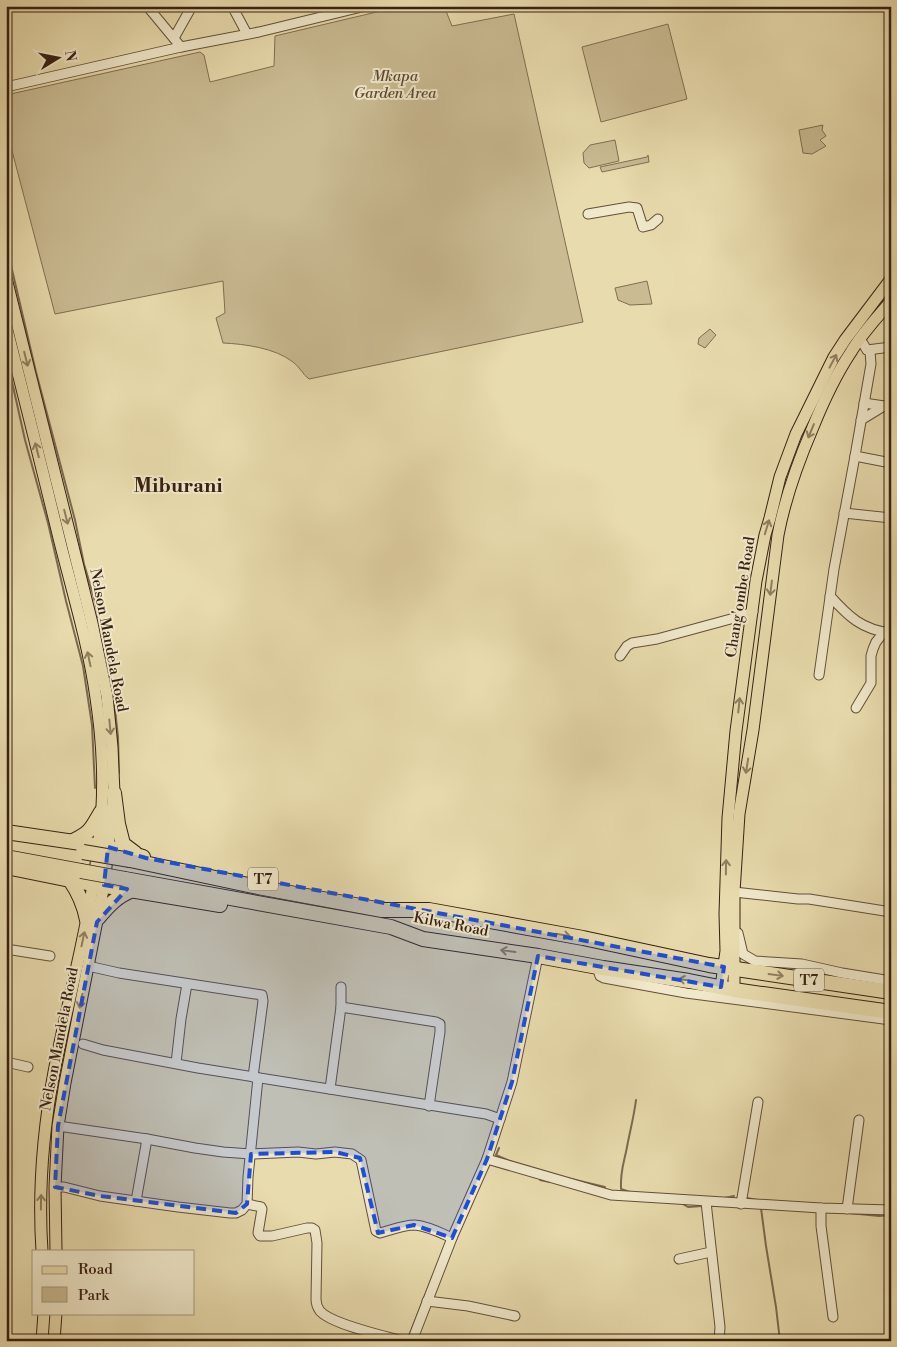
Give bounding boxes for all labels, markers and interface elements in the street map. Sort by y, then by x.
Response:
north arrow [32,32,82,82]
text: N [60,49,80,63]
park label: Mkapa Garden Area [354,67,437,103]
one-way arrow [22,351,32,367]
one-way arrow [828,353,838,368]
one-way arrow [806,423,816,438]
one-way arrow [32,443,41,459]
district label: Miburani [133,474,223,499]
one-way arrow [62,508,71,524]
one-way arrow [763,520,773,536]
street label: Chang'ombe Road [722,535,760,659]
street label: Nelson Mandela Road [85,567,132,714]
one-way arrow [766,579,776,595]
one-way arrow [84,651,93,667]
one-way arrow [734,697,744,713]
one-way arrow [106,719,115,735]
one-way arrow [742,758,752,774]
one-way arrow [721,859,731,876]
road number: T7 [248,868,278,891]
street label: Kilwa Road [412,908,491,941]
one-way arrow [555,930,571,940]
one-way arrow [79,931,88,947]
one-way arrow [501,946,517,956]
street label: Nelson Mandela Road [36,965,83,1112]
road number: T7 [794,968,824,992]
one-way arrow [768,971,784,981]
one-way arrow [678,975,694,985]
one-way arrow [75,993,85,1009]
one-way arrow [36,1194,46,1210]
legend [32,1250,195,1314]
text: Road [78,1260,113,1279]
text: Park [78,1286,110,1305]

